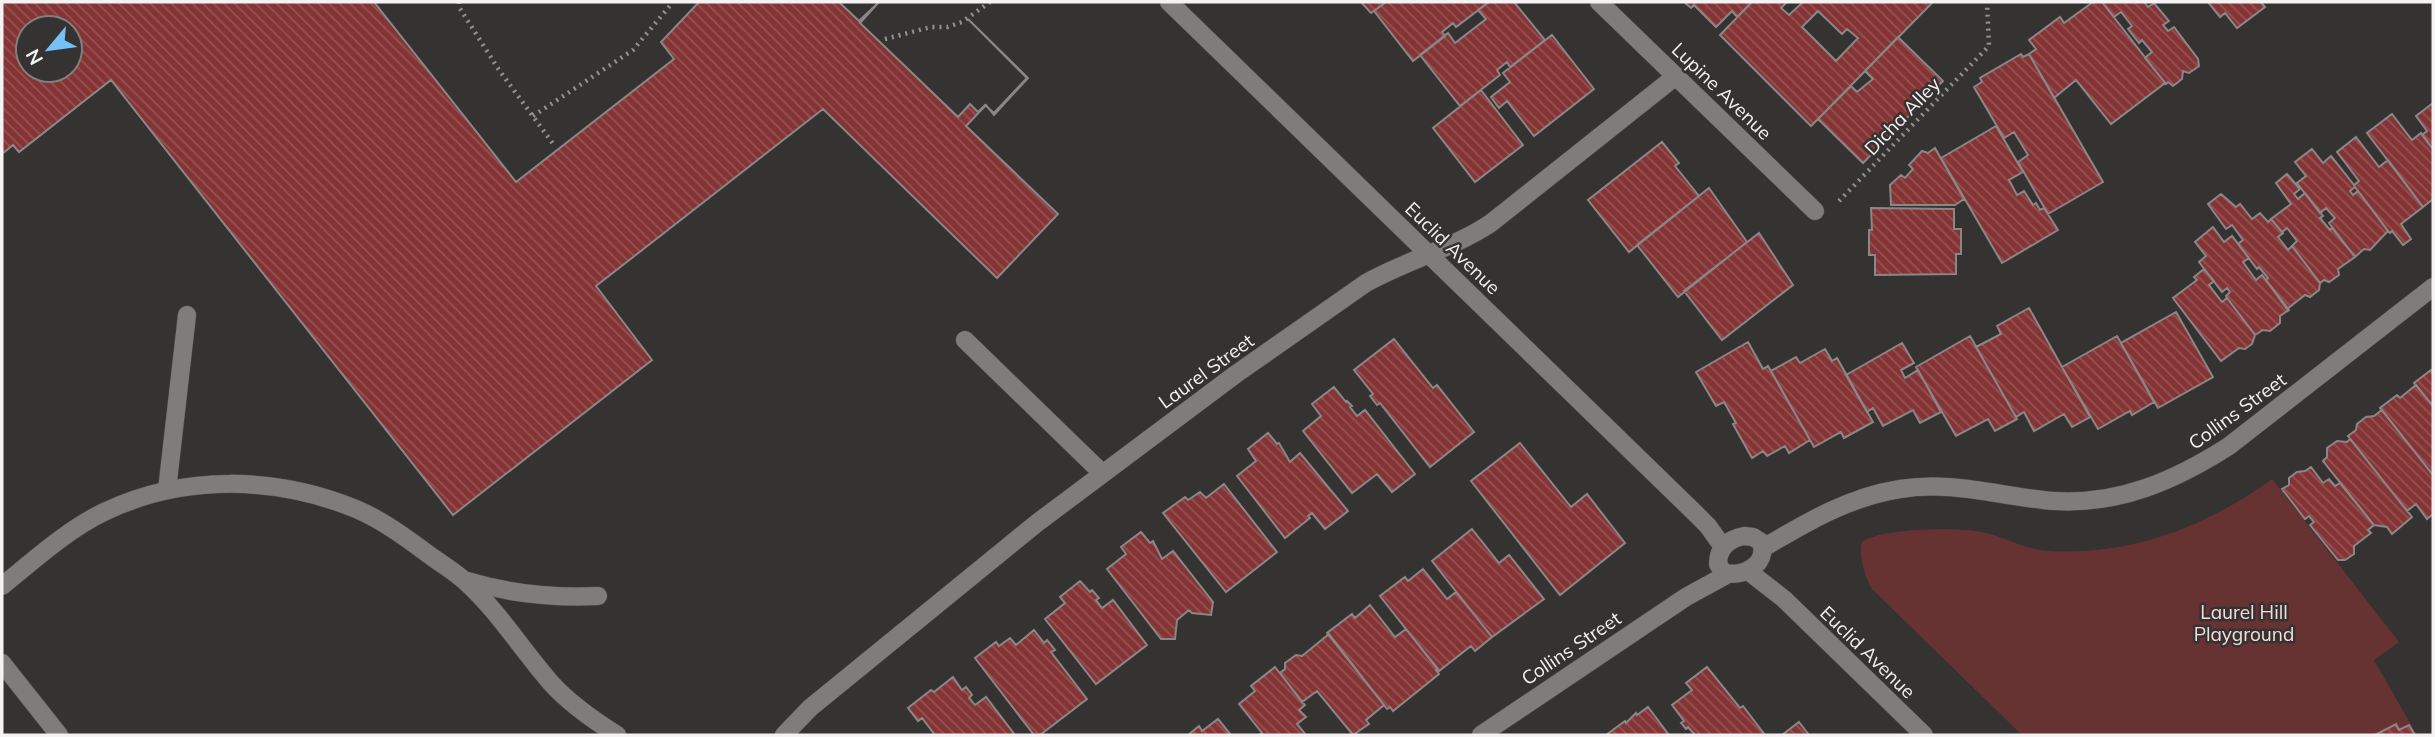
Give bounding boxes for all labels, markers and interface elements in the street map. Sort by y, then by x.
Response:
north arrow [14,14,84,84]
street label: Lupine Avenue [1667,37,1777,145]
text: N [20,45,48,69]
street label: Dicha Alley [1859,72,1945,160]
street label: Euclid Avenue [1400,197,1506,299]
street label: Laurel Street [1154,328,1259,414]
street label: Collins Street [2184,367,2291,454]
park label: Laurel Hill Playground [2194,600,2294,646]
street label: Euclid Avenue [1815,601,1921,703]
street label: Collins Street [1517,606,1626,690]

